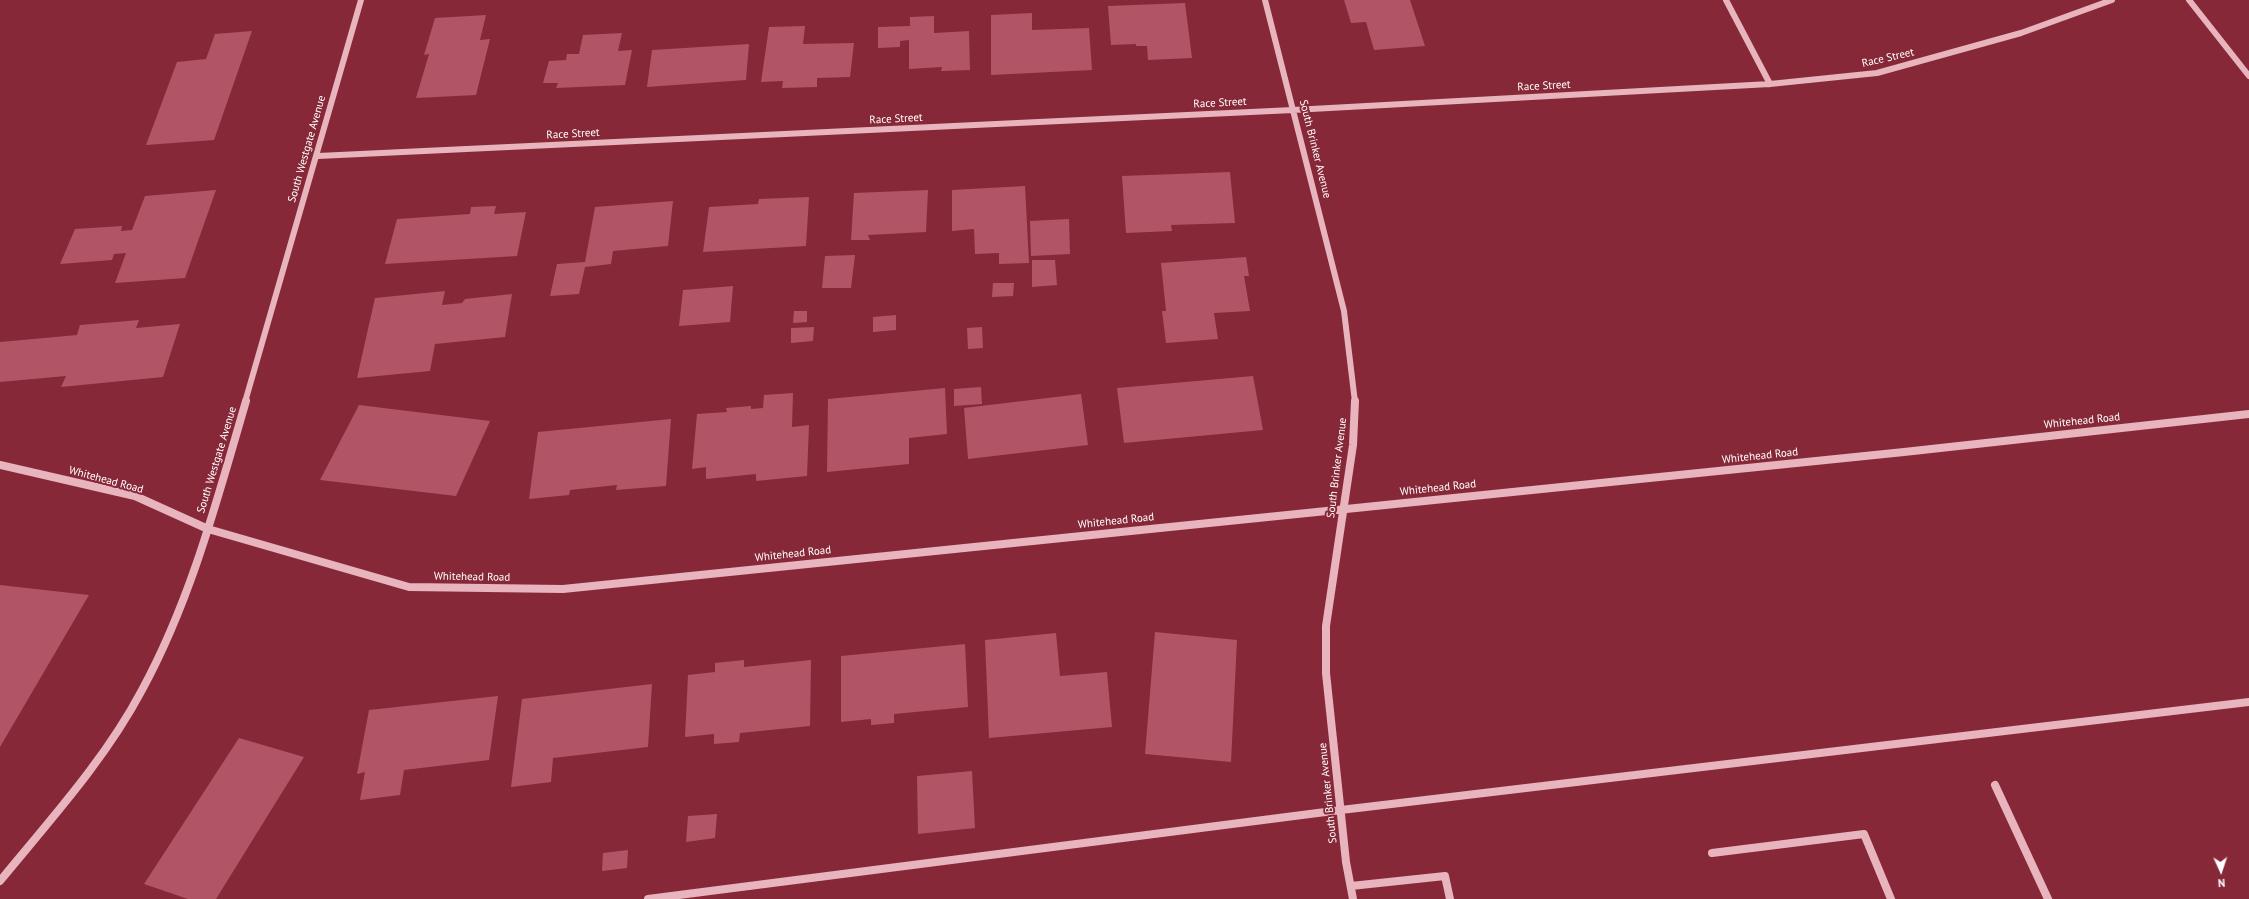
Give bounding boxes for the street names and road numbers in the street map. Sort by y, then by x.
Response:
street label: Race Street [1861,46,1915,70]
street label: Race Street [1517,78,1571,94]
street label: South Westgate Avenue [285,94,329,204]
street label: Race Street [1193,95,1247,111]
street label: South Brinker Avenue [1296,98,1334,200]
street label: Race Street [869,111,923,127]
street label: Race Street [546,126,600,142]
street label: South Westgate Avenue [195,405,239,515]
street label: Whitehead Road [2043,410,2121,432]
street label: South Brinker Avenue [1324,417,1350,519]
street label: Whitehead Road [1721,445,1799,467]
street label: Whitehead Road [67,464,145,496]
street label: Whitehead Road [1399,477,1477,499]
street label: Whitehead Road [1077,510,1155,532]
street label: Whitehead Road [754,543,832,565]
street label: Whitehead Road [434,570,510,584]
street label: South Brinker Avenue [1316,742,1340,844]

